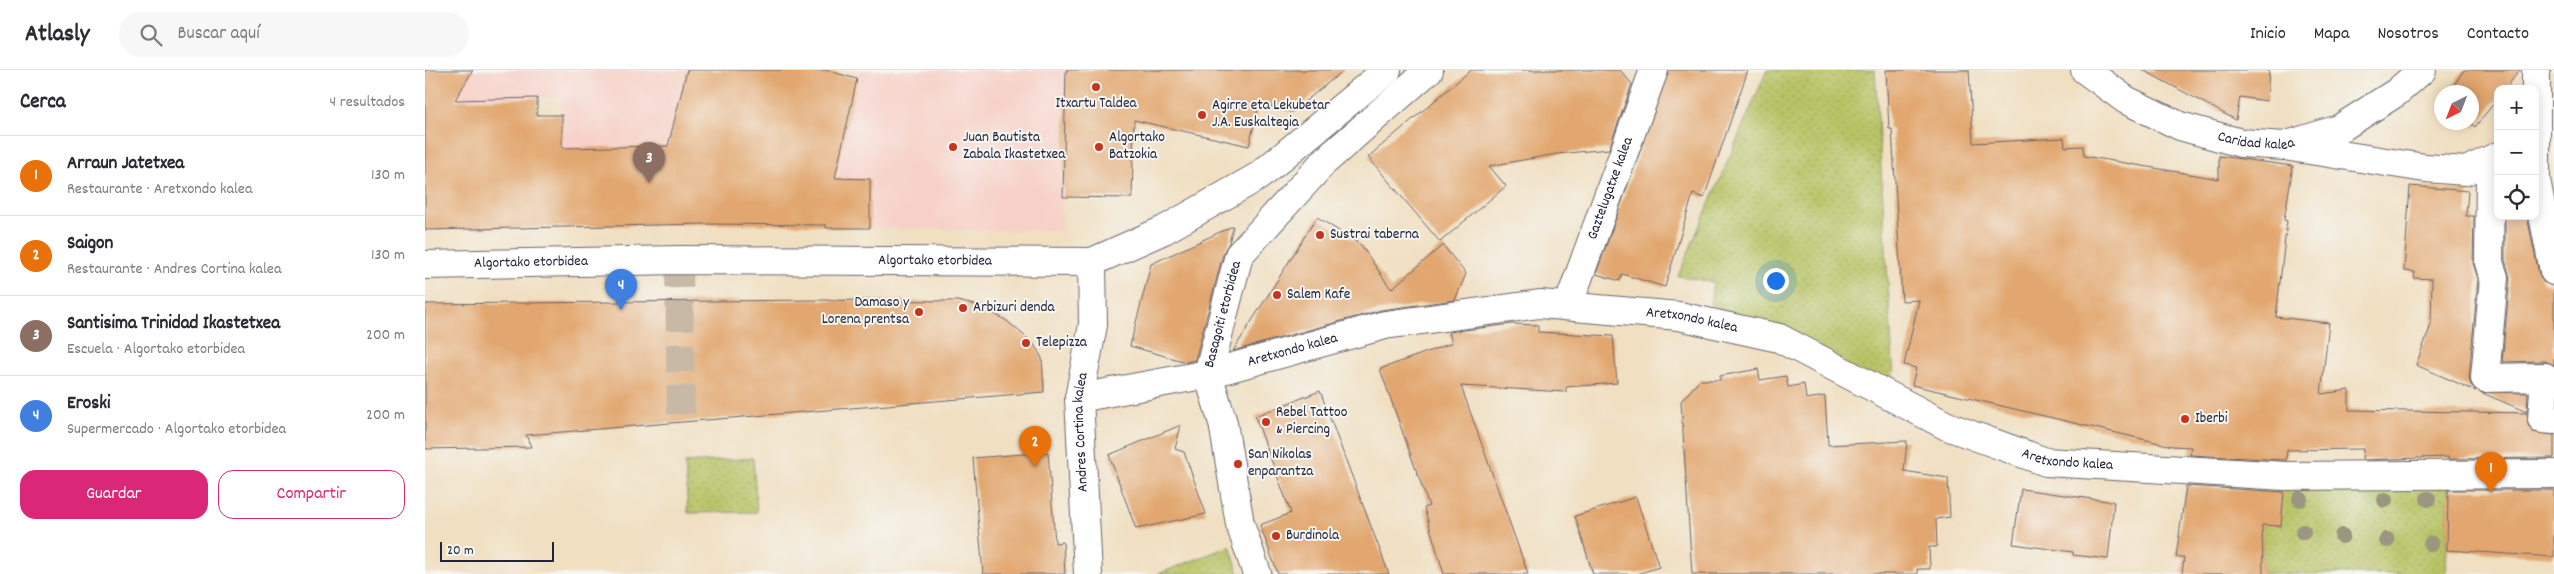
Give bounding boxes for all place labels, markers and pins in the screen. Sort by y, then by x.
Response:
marker: Itxartu Taldea [1090,81,1102,93]
place label: Itxartu Taldea [1055,93,1137,115]
place label: Agirre eta Lekubetar J.A. Euskaltegia [1212,95,1330,134]
marker: Agirre eta Lekubetar J.A. Euskaltegia [1196,109,1208,121]
place label: Juan Bautista Zabala Ikastetxea [963,127,1066,166]
place label: Algortako Batzokia [1109,127,1165,166]
marker: Juan Bautista Zabala Ikastetxea [947,141,959,153]
marker: Algortako Batzokia [1093,141,1105,153]
pin: 3 [633,142,665,183]
place label: Sustrai taberna [1330,224,1420,246]
marker: Sustrai taberna [1314,229,1326,241]
pin: 4 [605,269,637,310]
place label: Salem Kafe [1287,284,1351,306]
marker: Salem Kafe [1271,289,1283,301]
place label: Damaso y Lorena prentsa [822,292,910,331]
place label: Arbizuri denda [973,297,1056,319]
marker: Arbizuri denda [957,302,969,314]
marker: Damaso y Lorena prentsa [913,306,925,318]
place label: Telepizza [1036,332,1088,354]
marker: Telepizza [1020,337,1032,349]
place label: Rebel Tattoo & Piercing [1276,402,1348,441]
place label: Iberbi [2195,408,2228,430]
marker: Iberbi [2179,413,2191,425]
marker: Rebel Tattoo & Piercing [1260,416,1272,428]
pin: 2 [1019,426,1051,467]
place label: San Nikolas enparantza [1248,444,1314,483]
pin: 1 [2475,452,2507,493]
marker: San Nikolas enparantza [1232,458,1244,470]
place label: Burdinola [1286,525,1340,547]
marker: Burdinola [1270,530,1282,542]

